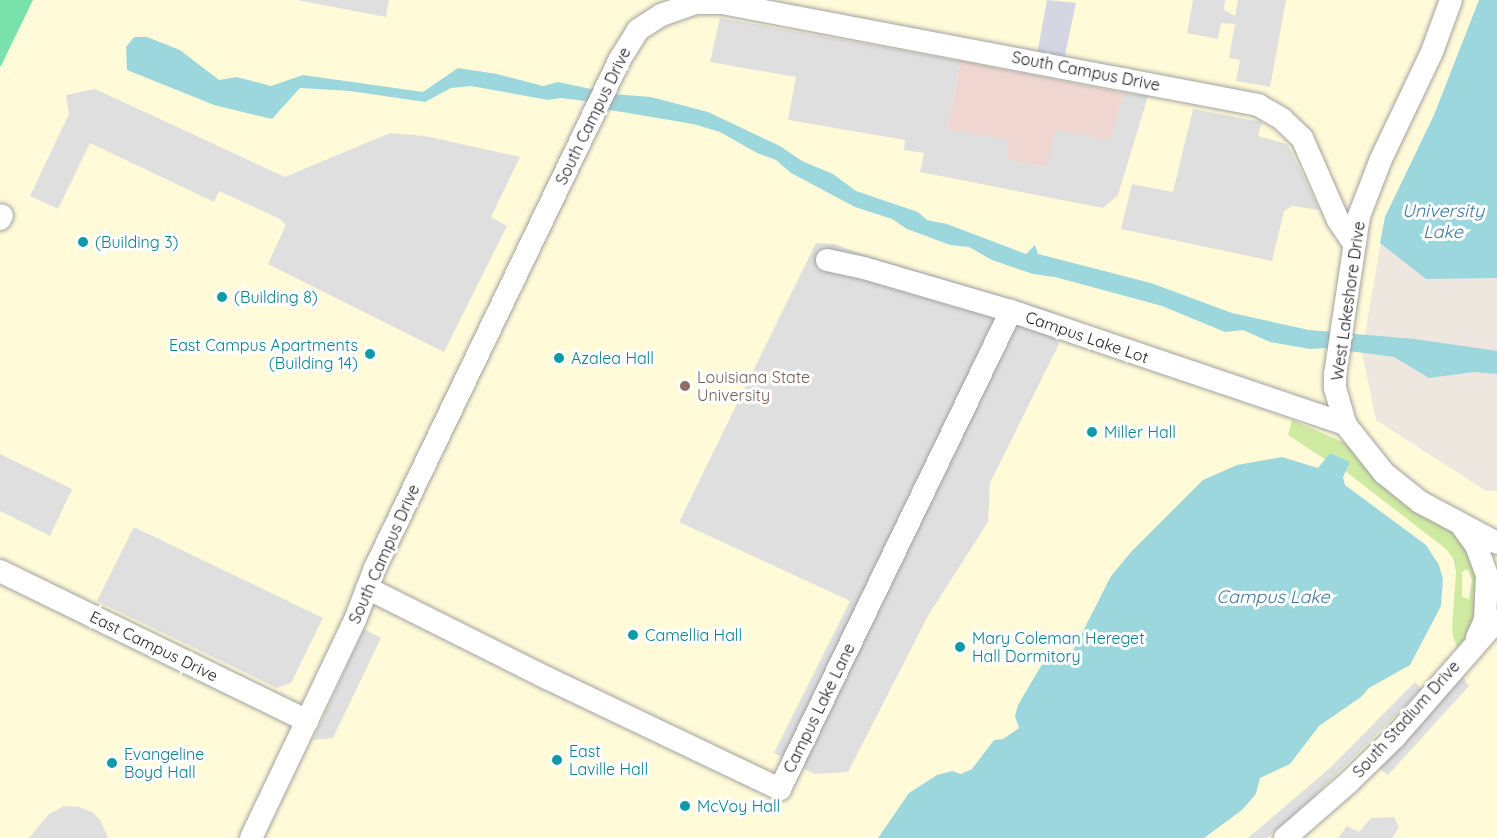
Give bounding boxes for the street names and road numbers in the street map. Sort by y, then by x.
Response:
street label: South Campus Drive [551,44,635,188]
street label: South Campus Drive [1010,47,1162,95]
street label: West Lakeshore Drive [1327,220,1369,382]
street label: Campus Lake Lot [1023,307,1151,367]
street label: South Campus Drive [345,481,423,627]
street label: East Campus Drive [87,607,221,685]
street label: Campus Lake Lane [779,640,859,776]
street label: South Stadium Drive [1349,657,1463,781]

